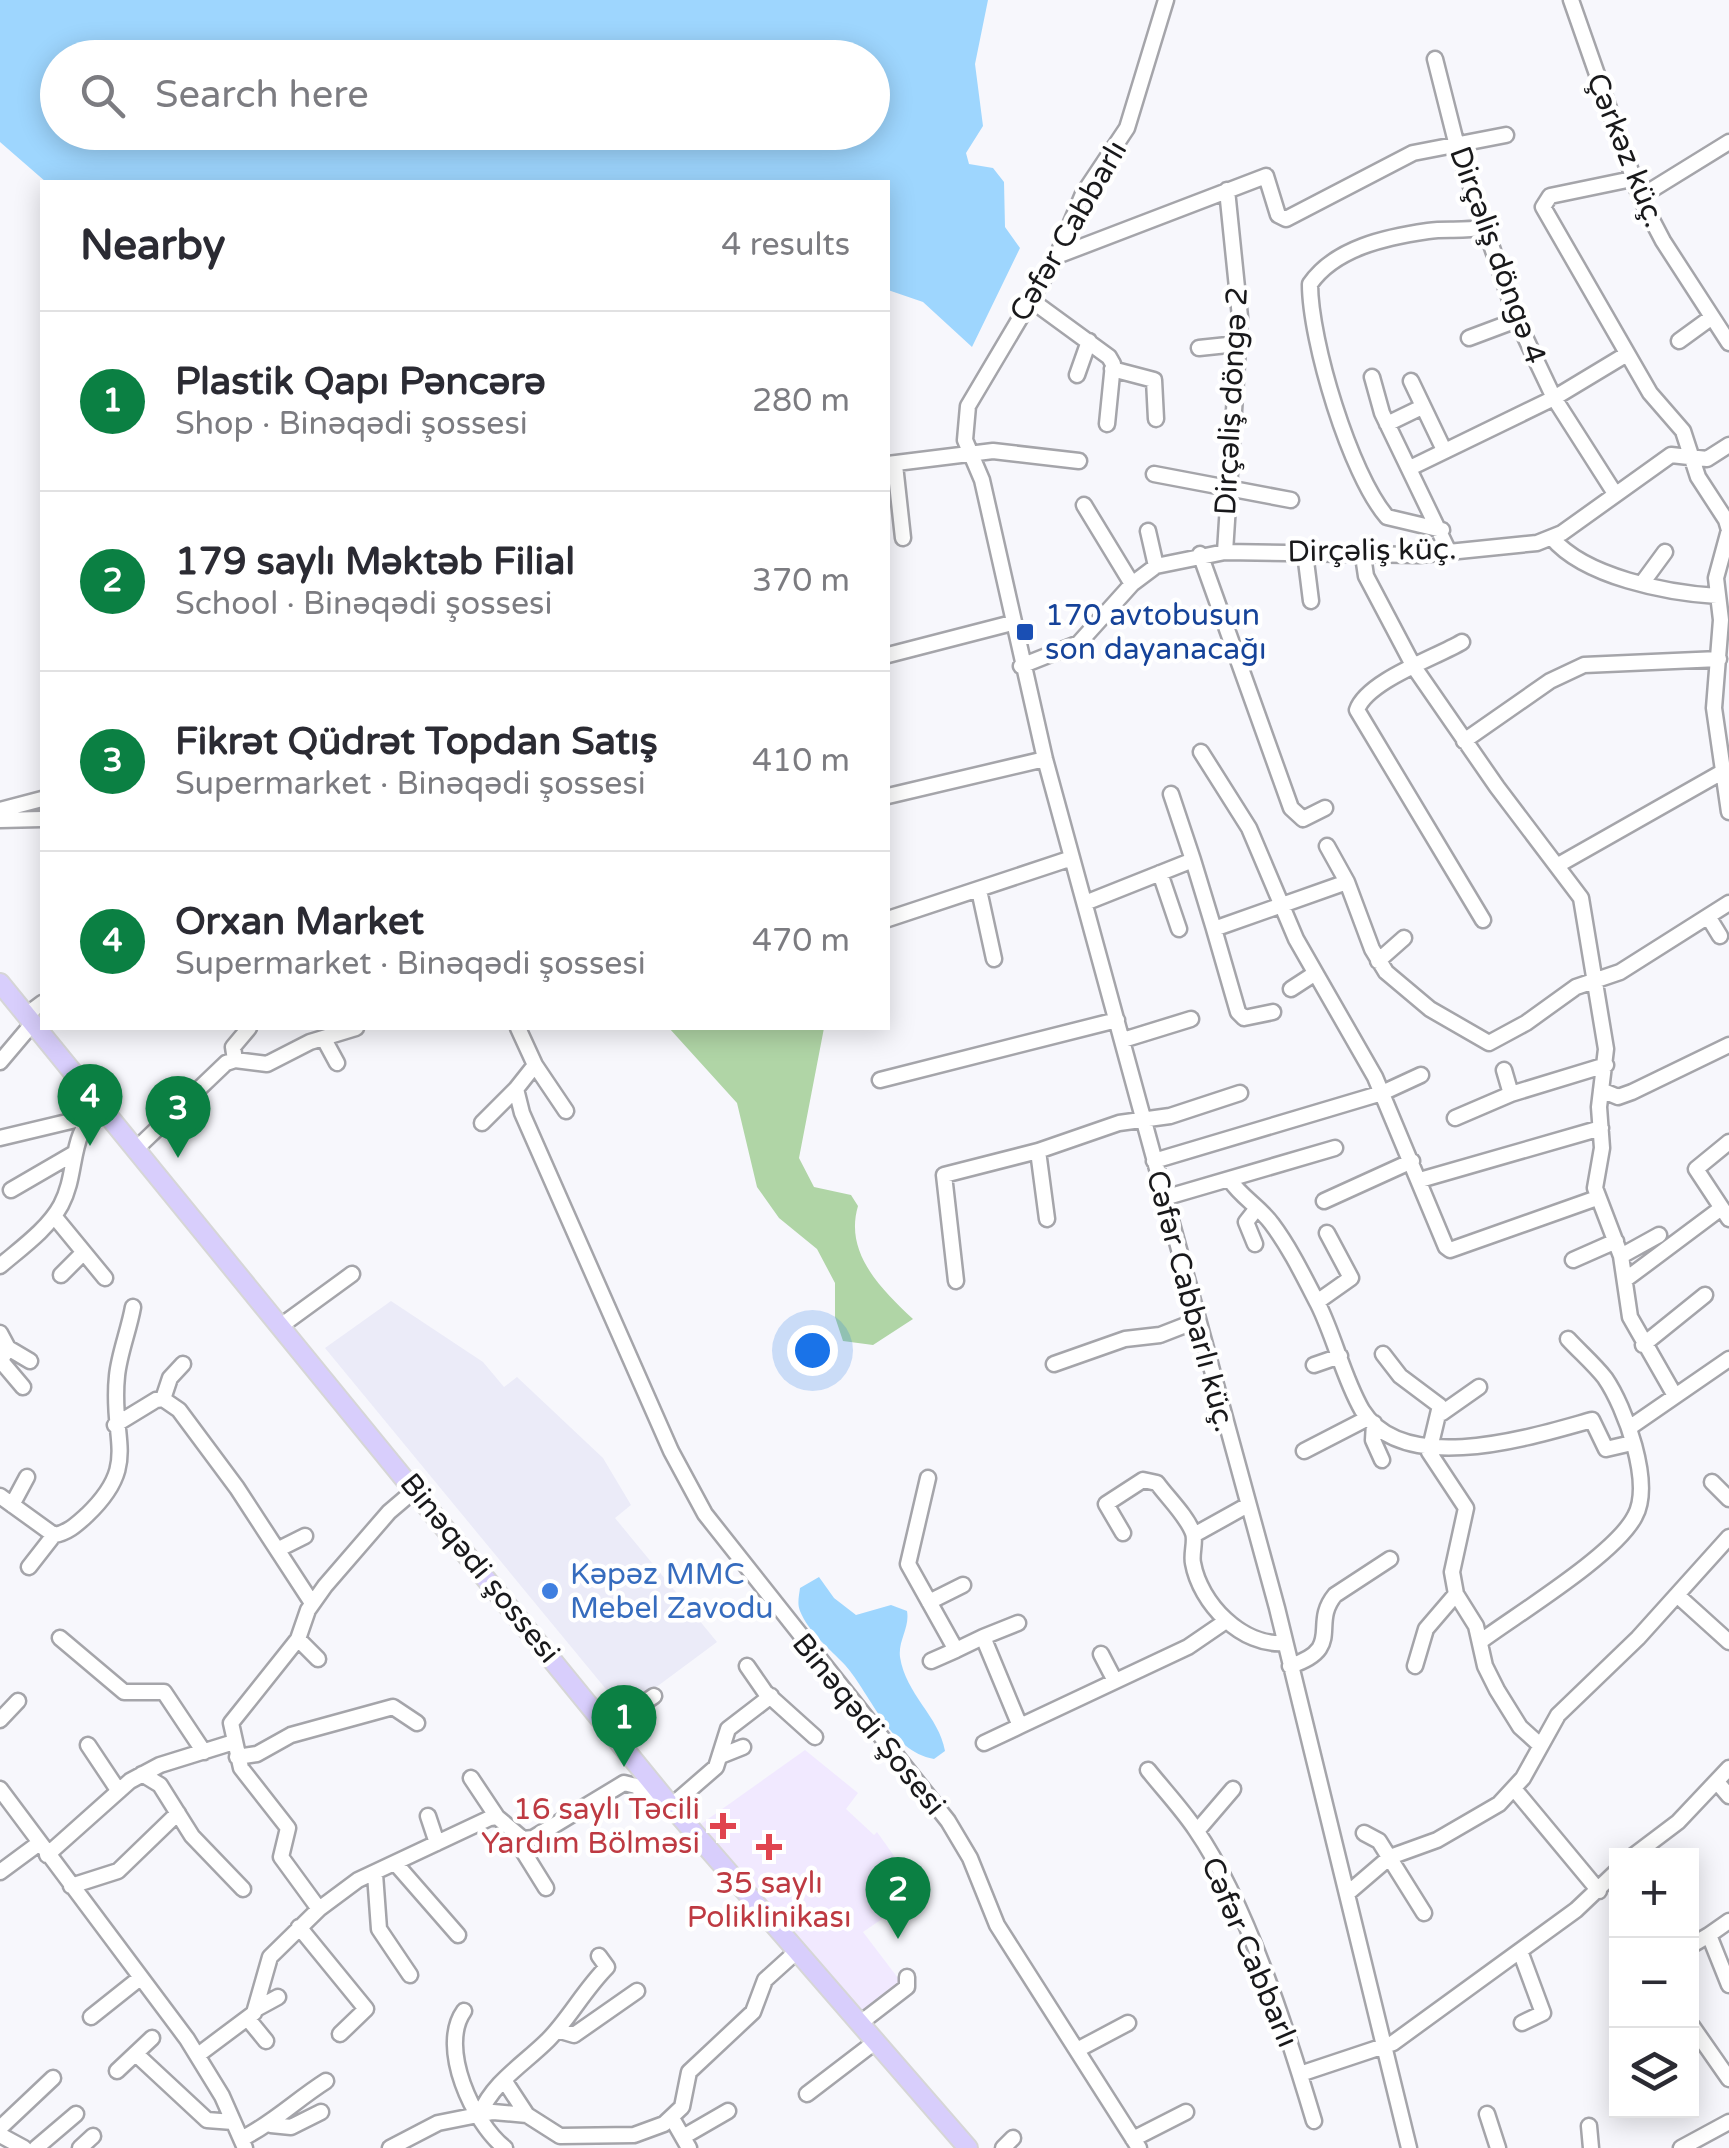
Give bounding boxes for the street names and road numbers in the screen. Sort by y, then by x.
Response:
street label: Çərkəz küç. [1578,68,1673,233]
street label: Cəfər Cabbarlı [1002,134,1135,328]
street label: Dirçəliş döngə 4 [1441,141,1554,369]
street label: Dirçəliş döngə 2 [1207,286,1256,516]
street label: Dirçəliş küç. [1287,531,1457,570]
street label: Cəfər Cabbarlı küç. [1138,1166,1243,1436]
street label: Binəqədi şossesi [392,1466,568,1671]
street label: Binəqədi Şosesi [784,1626,953,1823]
street label: Cəfər Cabbarlı [1193,1852,1306,2053]

